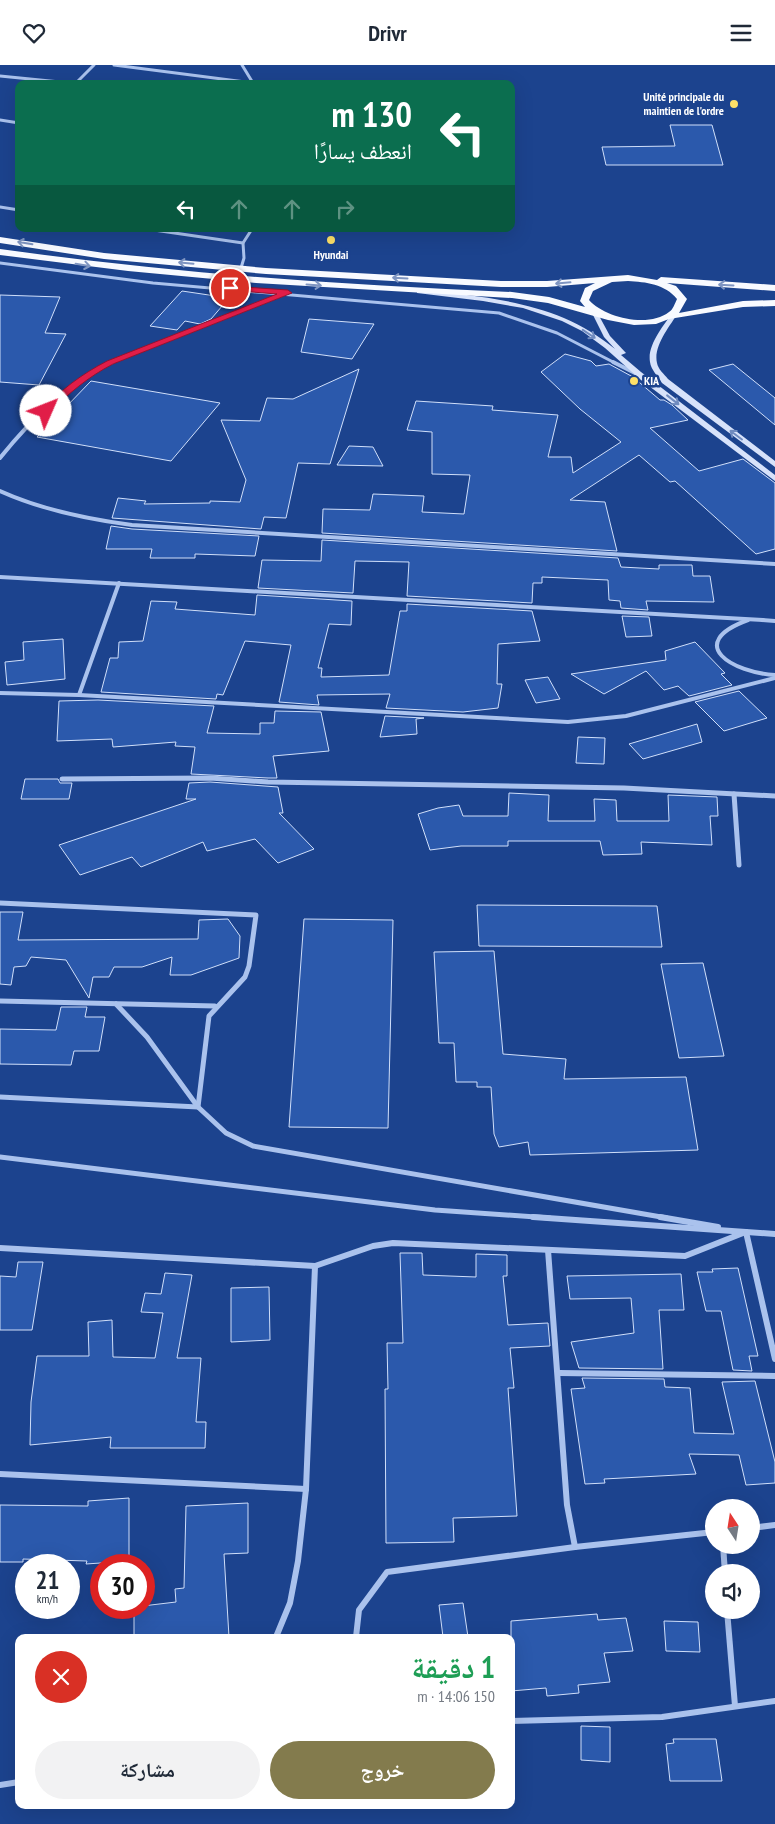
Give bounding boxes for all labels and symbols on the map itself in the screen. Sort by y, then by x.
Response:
place label: Unité principale du maintien de l'ordre [643,89,724,118]
marker: Unité principale du maintien de l'ordre [728,98,740,110]
marker: Hyundai [325,234,337,246]
one-way arrow [17,238,33,248]
place label: Hyundai [314,247,349,262]
one-way arrow [178,258,194,268]
one-way arrow [74,260,90,270]
pin [209,267,251,309]
one-way arrow [393,274,409,283]
one-way arrow [555,278,571,288]
one-way arrow [306,281,322,290]
one-way arrow [719,281,735,290]
one-way arrow [582,329,596,339]
place label: KIA [644,373,660,388]
marker: KIA [628,375,640,387]
position arrow [19,384,71,436]
one-way arrow [666,394,679,405]
one-way arrow [729,430,743,440]
north arrow [705,1499,760,1554]
speed limit sign: 30 [90,1554,155,1619]

